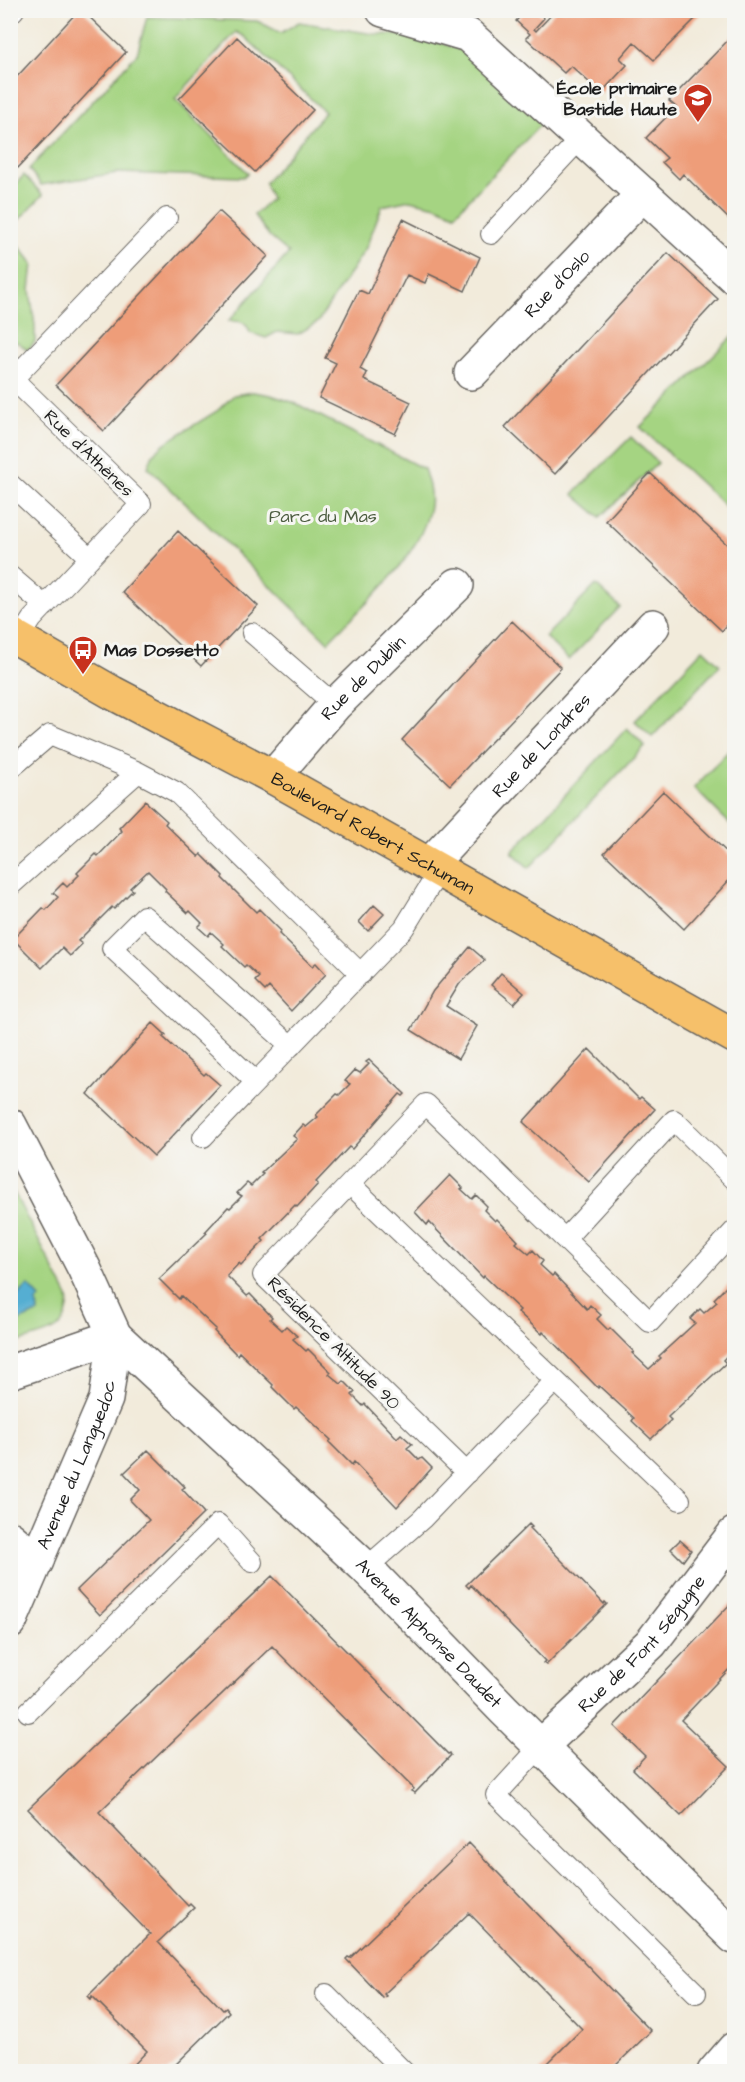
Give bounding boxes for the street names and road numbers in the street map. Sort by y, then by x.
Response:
street label: Rue d'Oslo [519,245,596,323]
street label: Rue d'Athènes [38,404,139,503]
street label: Rue de Dublin [315,630,411,726]
street label: Rue de Londres [486,688,597,803]
street label: Boulevard Robert Schuman [266,766,479,901]
street label: Résidence Altitude 90 [261,1271,406,1416]
street label: Avenue du Languedoc [31,1379,122,1553]
street label: Avenue Alphonse Daudet [350,1553,508,1714]
street label: Rue de Font Ségugne [573,1570,712,1718]

